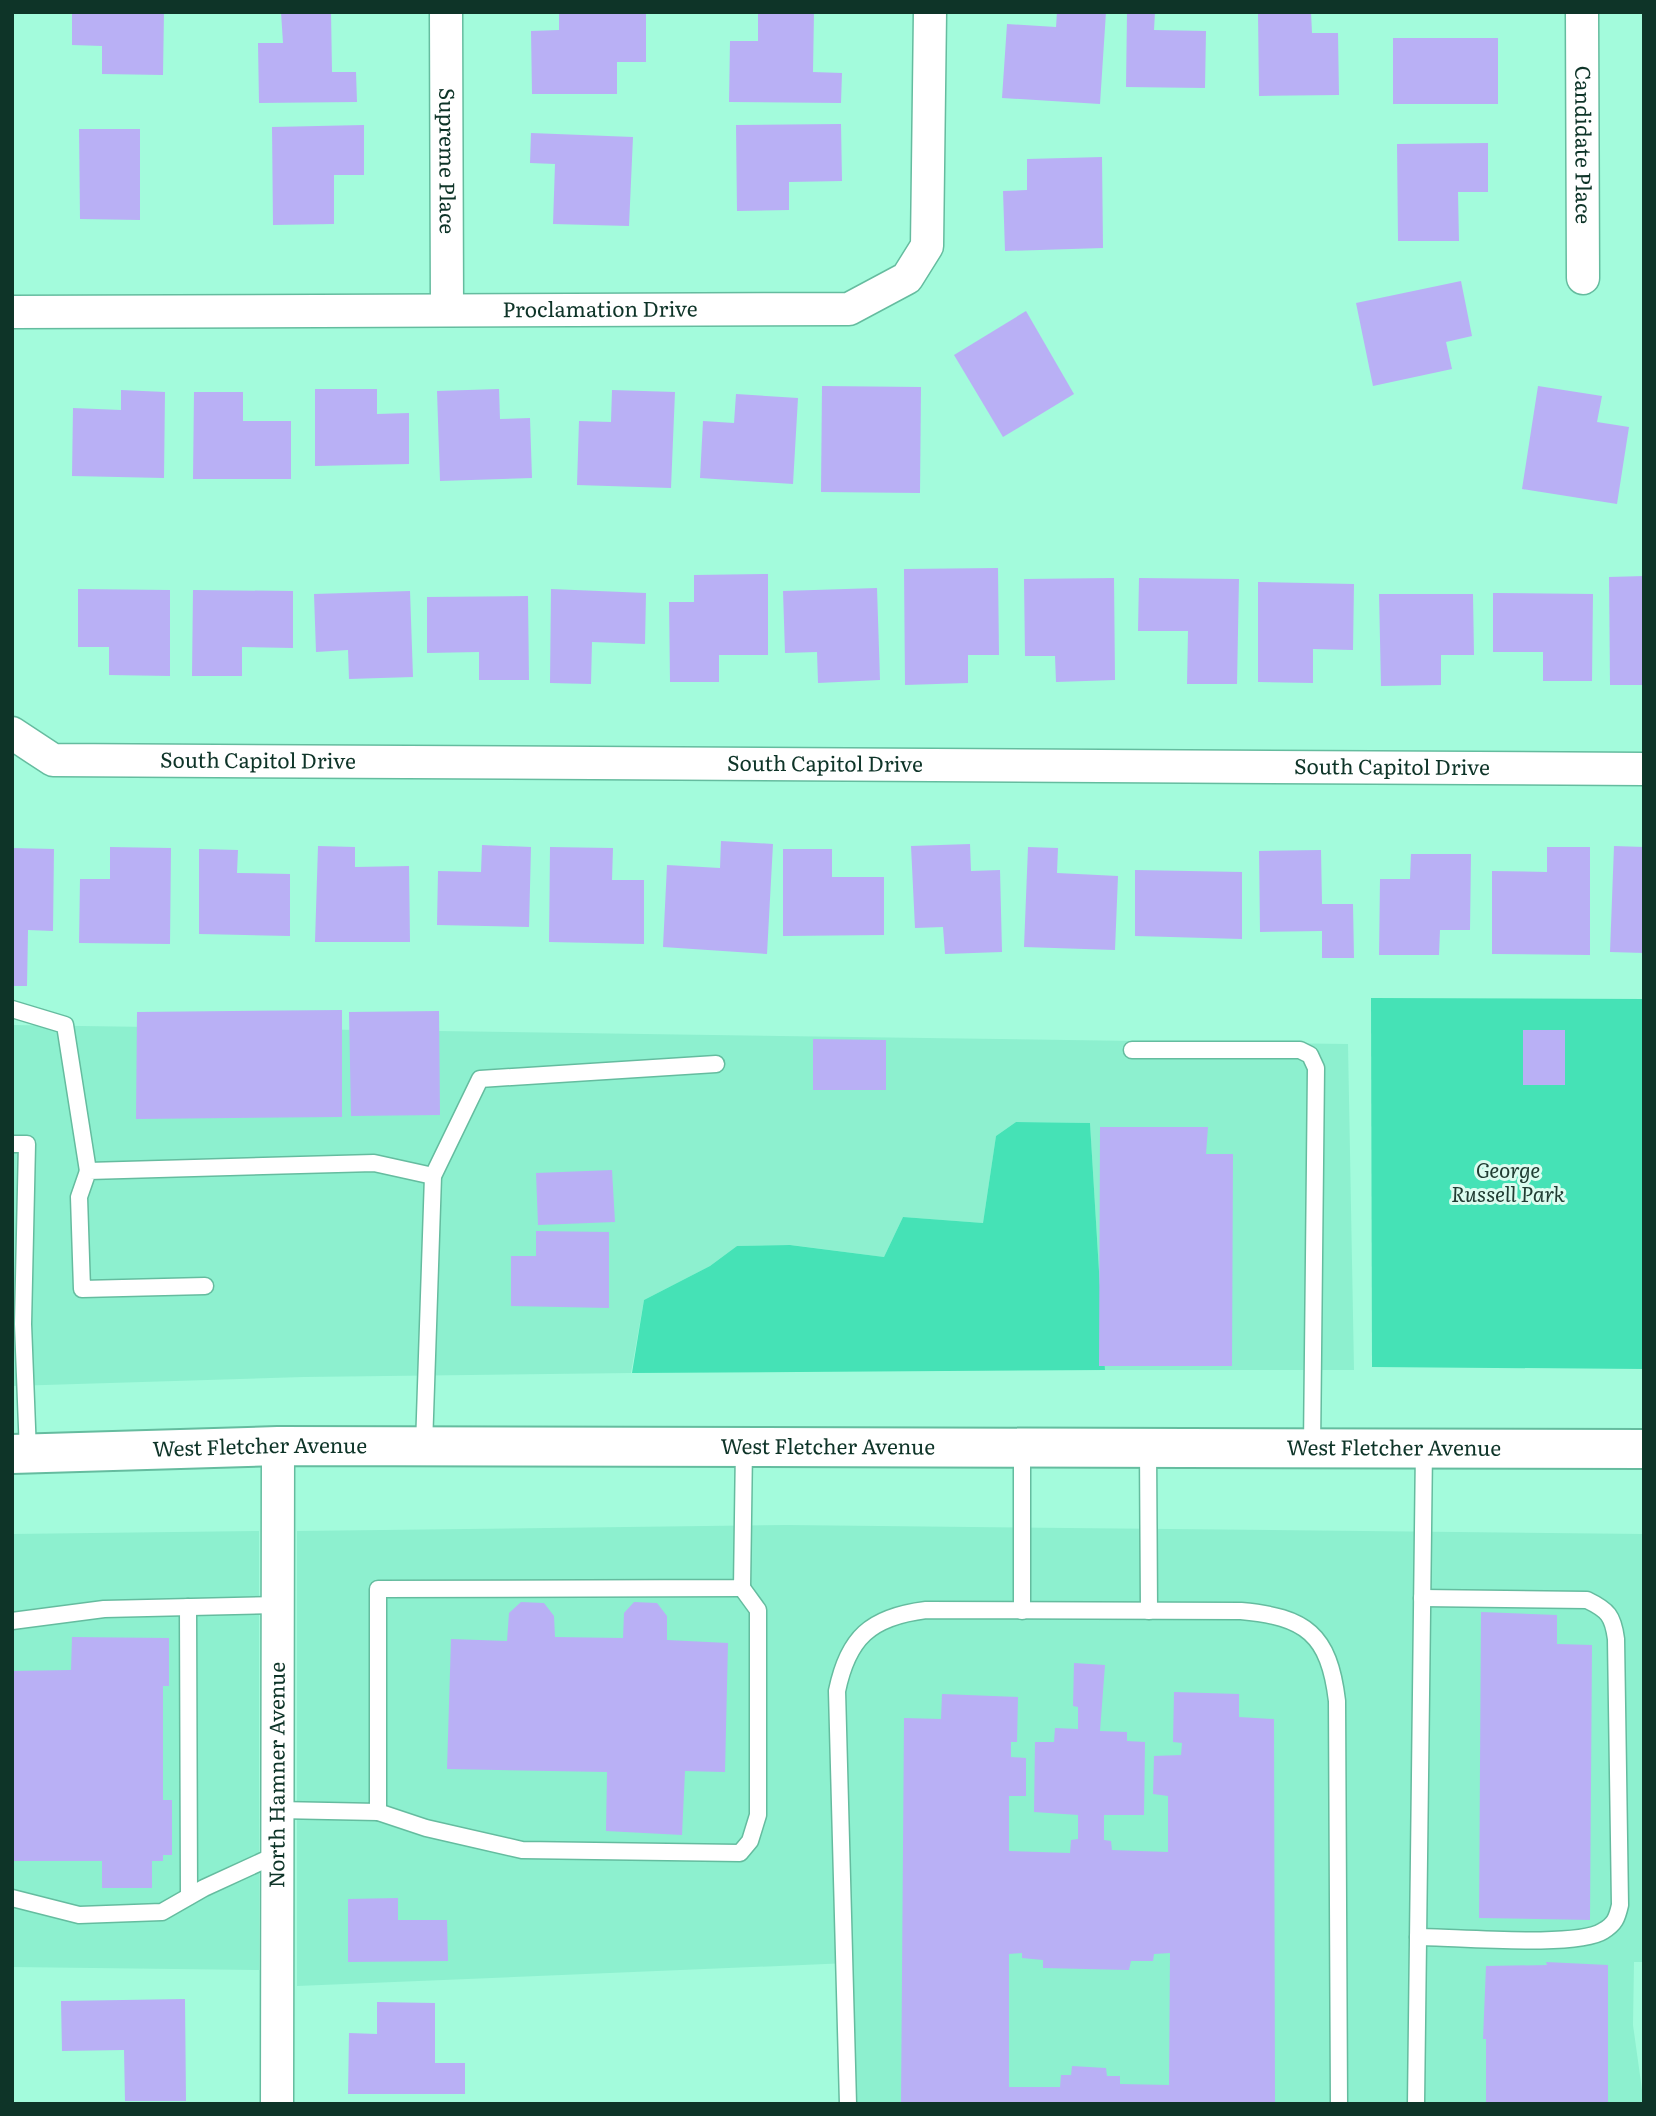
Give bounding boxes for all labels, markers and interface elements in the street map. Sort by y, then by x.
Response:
street label: Candidate Place [1569,66,1601,224]
street label: Supreme Place [433,88,465,234]
street label: Proclamation Drive [502,292,698,323]
street label: South Capitol Drive [160,743,356,775]
street label: South Capitol Drive [727,746,923,778]
street label: South Capitol Drive [1294,749,1490,781]
park label: George Russell Park [1451,1153,1566,1208]
street label: West Fletcher Avenue [152,1428,367,1463]
street label: West Fletcher Avenue [720,1429,935,1460]
street label: West Fletcher Avenue [1286,1430,1501,1462]
street label: North Hamner Avenue [259,1662,291,1888]

